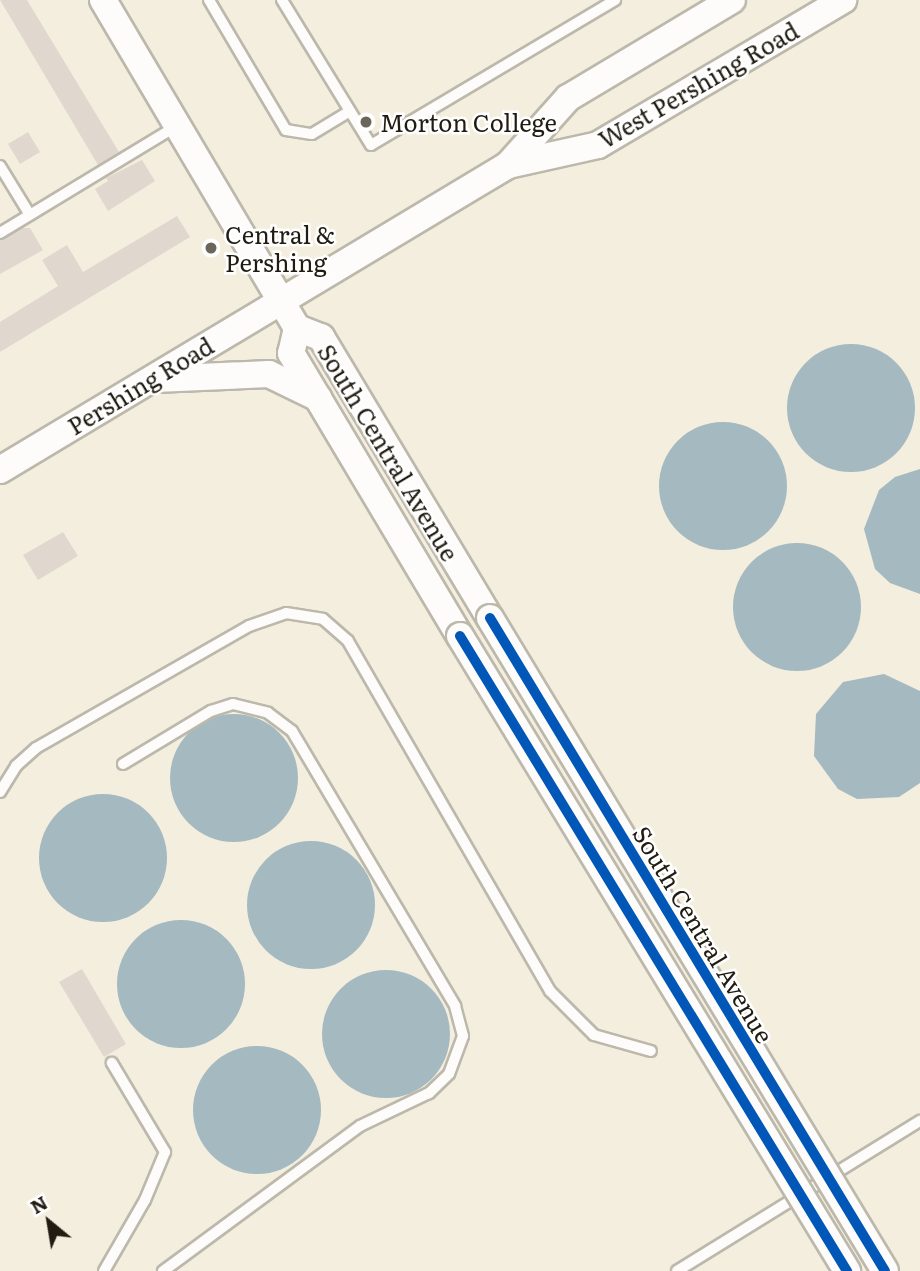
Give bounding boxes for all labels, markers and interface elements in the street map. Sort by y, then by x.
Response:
street label: West Pershing Road [593,15,803,153]
place label: Morton College [380,108,557,136]
marker: Morton College [358,114,374,130]
place label: Central & Pershing [225,220,335,276]
marker: Central & Pershing [203,240,219,256]
street label: Pershing Road [62,330,218,440]
street label: South Central Avenue [313,338,465,566]
street label: South Central Avenue [628,820,780,1048]
north arrow [14,1187,84,1257]
text: N [25,1188,52,1220]

